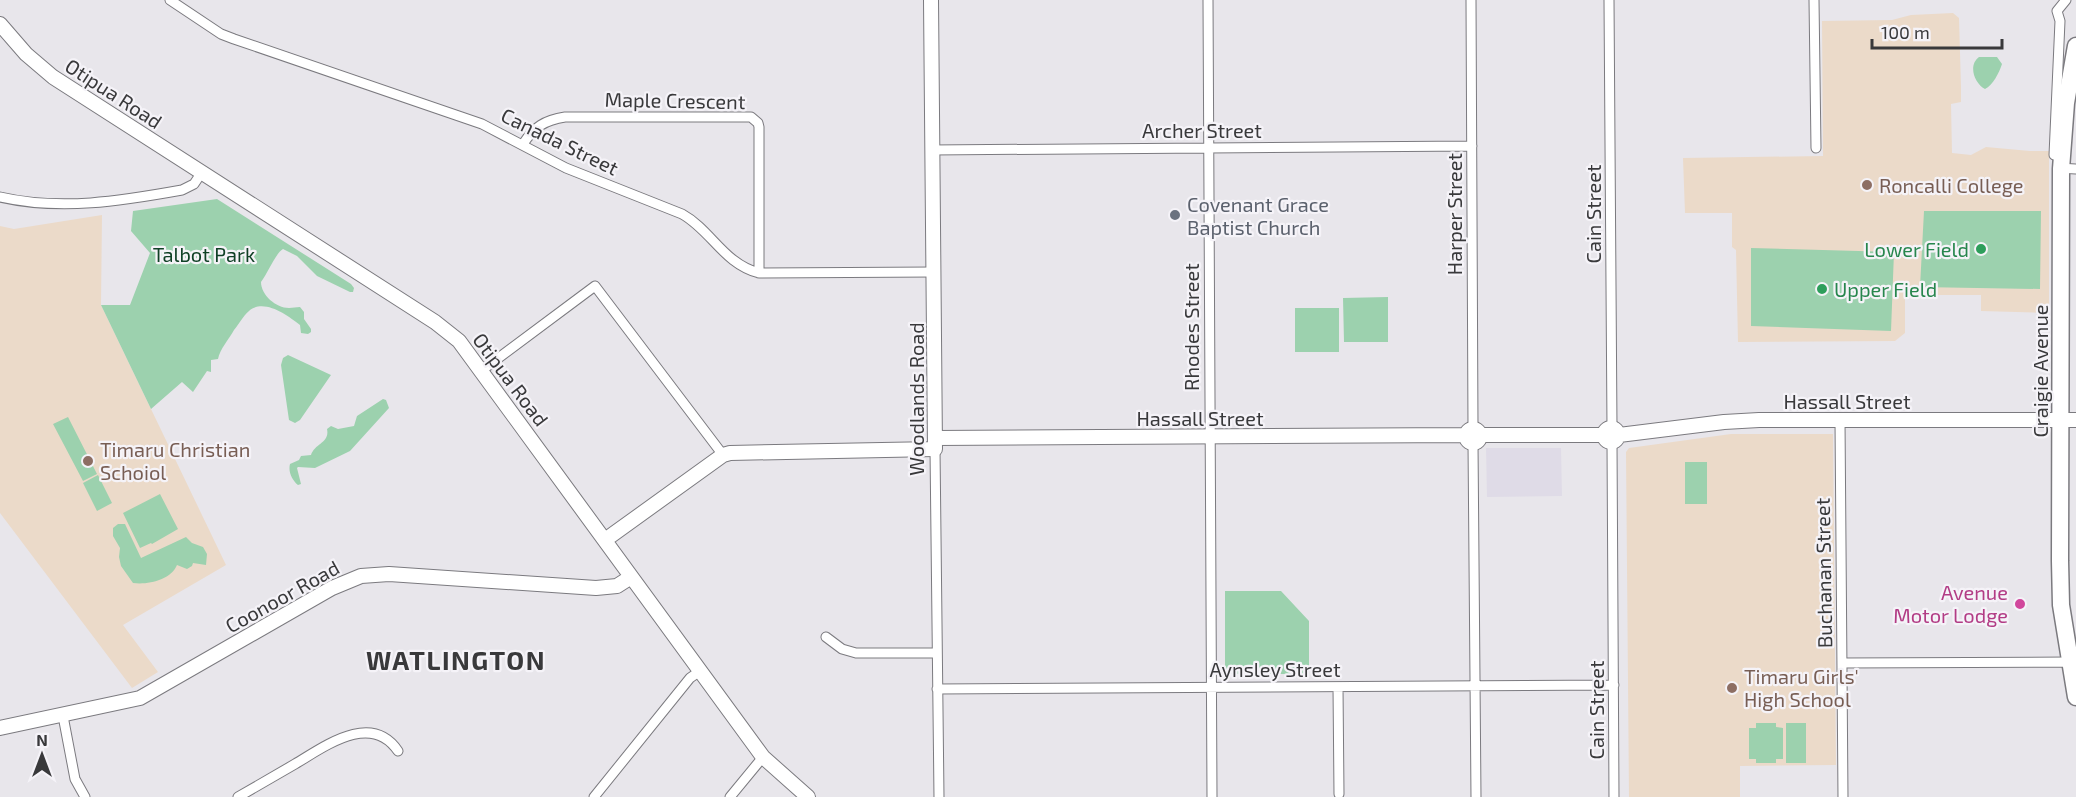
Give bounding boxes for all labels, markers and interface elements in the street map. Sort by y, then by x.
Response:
scale bar [1872,12,2002,50]
text: 100 m [1881,21,1930,43]
street label: Otipua Road [61,53,167,133]
street label: Maple Crescent [604,87,746,113]
street label: Canada Street [497,102,623,180]
street label: Archer Street [1142,118,1262,142]
street label: Harper Street [1442,152,1466,275]
street label: Cain Street [1581,164,1605,264]
place label: Roncalli College [1879,173,2024,197]
marker: Roncalli College [1860,178,1874,192]
place label: Covenant Grace Baptist Church [1187,192,1329,239]
marker: Covenant Grace Baptist Church [1168,208,1182,222]
place label: Lower Field [1864,237,1969,261]
park label: Talbot Park [153,242,255,266]
marker: Lower Field [1974,242,1988,256]
street label: Rhodes Street [1179,263,1203,391]
place label: Upper Field [1834,277,1937,301]
marker: Upper Field [1815,282,1829,296]
street label: Craigie Avenue [2028,304,2052,438]
street label: Woodlands Road [904,322,928,476]
street label: Otipua Road [468,328,554,430]
street label: Hassall Street [1783,389,1911,413]
street label: Hassall Street [1136,406,1264,430]
place label: Timaru Christian Schoiol [100,437,250,484]
marker: Timaru Christian Schoiol [81,454,95,468]
street label: Buchanan Street [1810,497,1836,648]
street label: Coonoor Road [221,555,343,637]
place label: Avenue Motor Lodge [1893,580,2008,627]
marker: Avenue Motor Lodge [2013,597,2027,611]
district label: WATLINGTON [366,644,546,675]
street label: Aynsley Street [1209,657,1341,681]
street label: Cain Street [1584,660,1608,760]
place label: Timaru Girls' High School [1744,664,1859,711]
marker: Timaru Girls' High School [1725,681,1739,695]
north arrow [12,725,72,785]
text: N [36,730,48,749]

